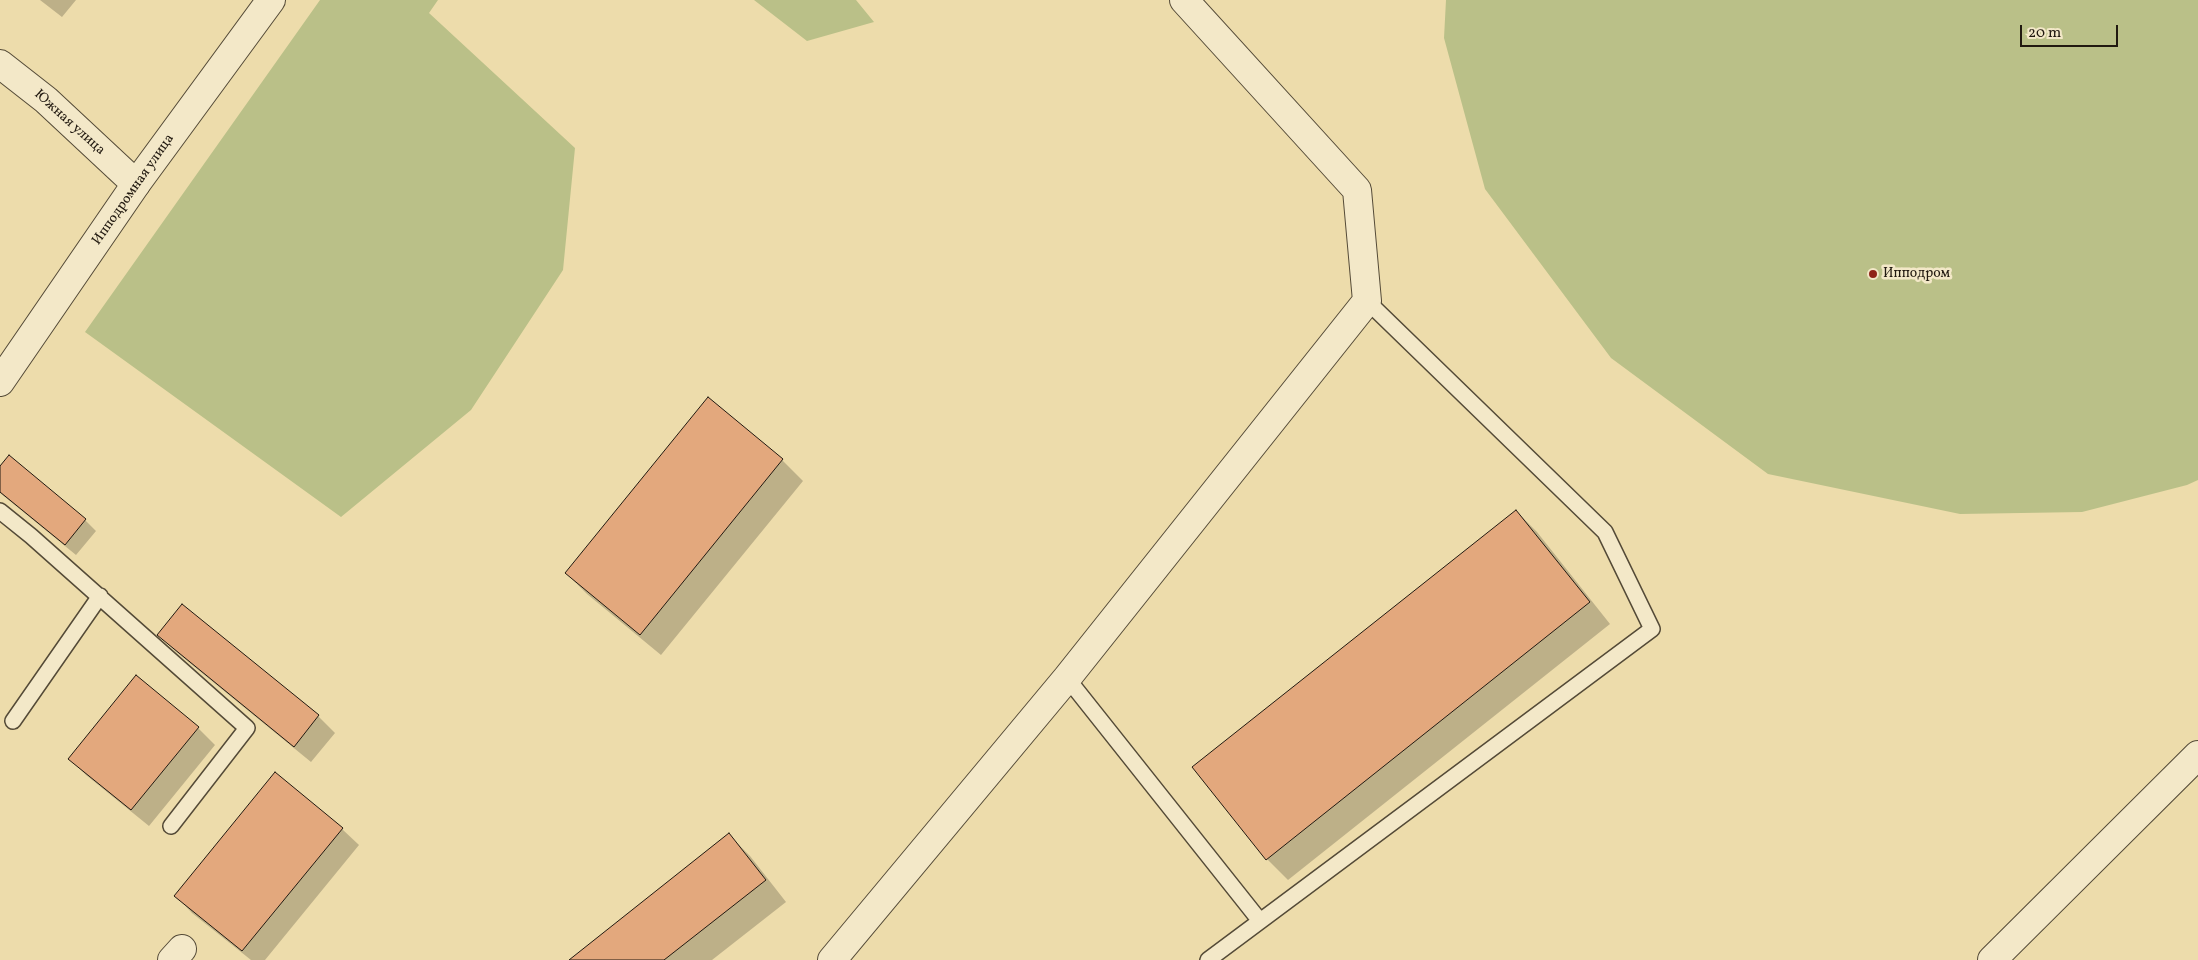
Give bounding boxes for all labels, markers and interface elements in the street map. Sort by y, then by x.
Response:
scale bar [2023,15,2120,47]
text: 20 m [2028,23,2061,44]
street label: Южная улица [30,87,108,159]
street label: Ипподромная улица [89,131,179,249]
place label: Ипподром [1883,266,1950,282]
marker: Ипподром [1867,268,1879,280]

